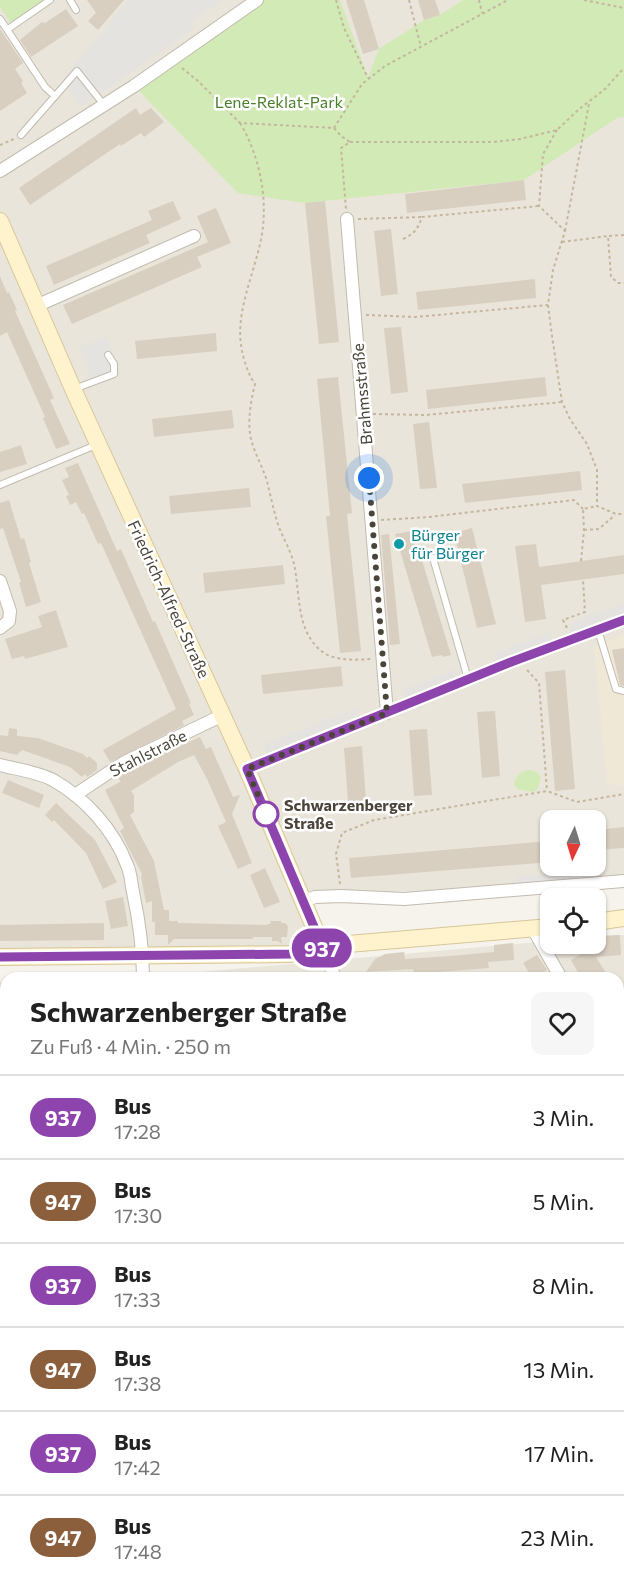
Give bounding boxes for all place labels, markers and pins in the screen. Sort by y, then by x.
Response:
place label: Bürger für Bürger [411,525,485,562]
marker: Bürger für Bürger [392,537,406,551]
place label: Schwarzenberger Straße [284,795,413,832]
marker: Schwarzenberger Straße [253,801,279,827]

